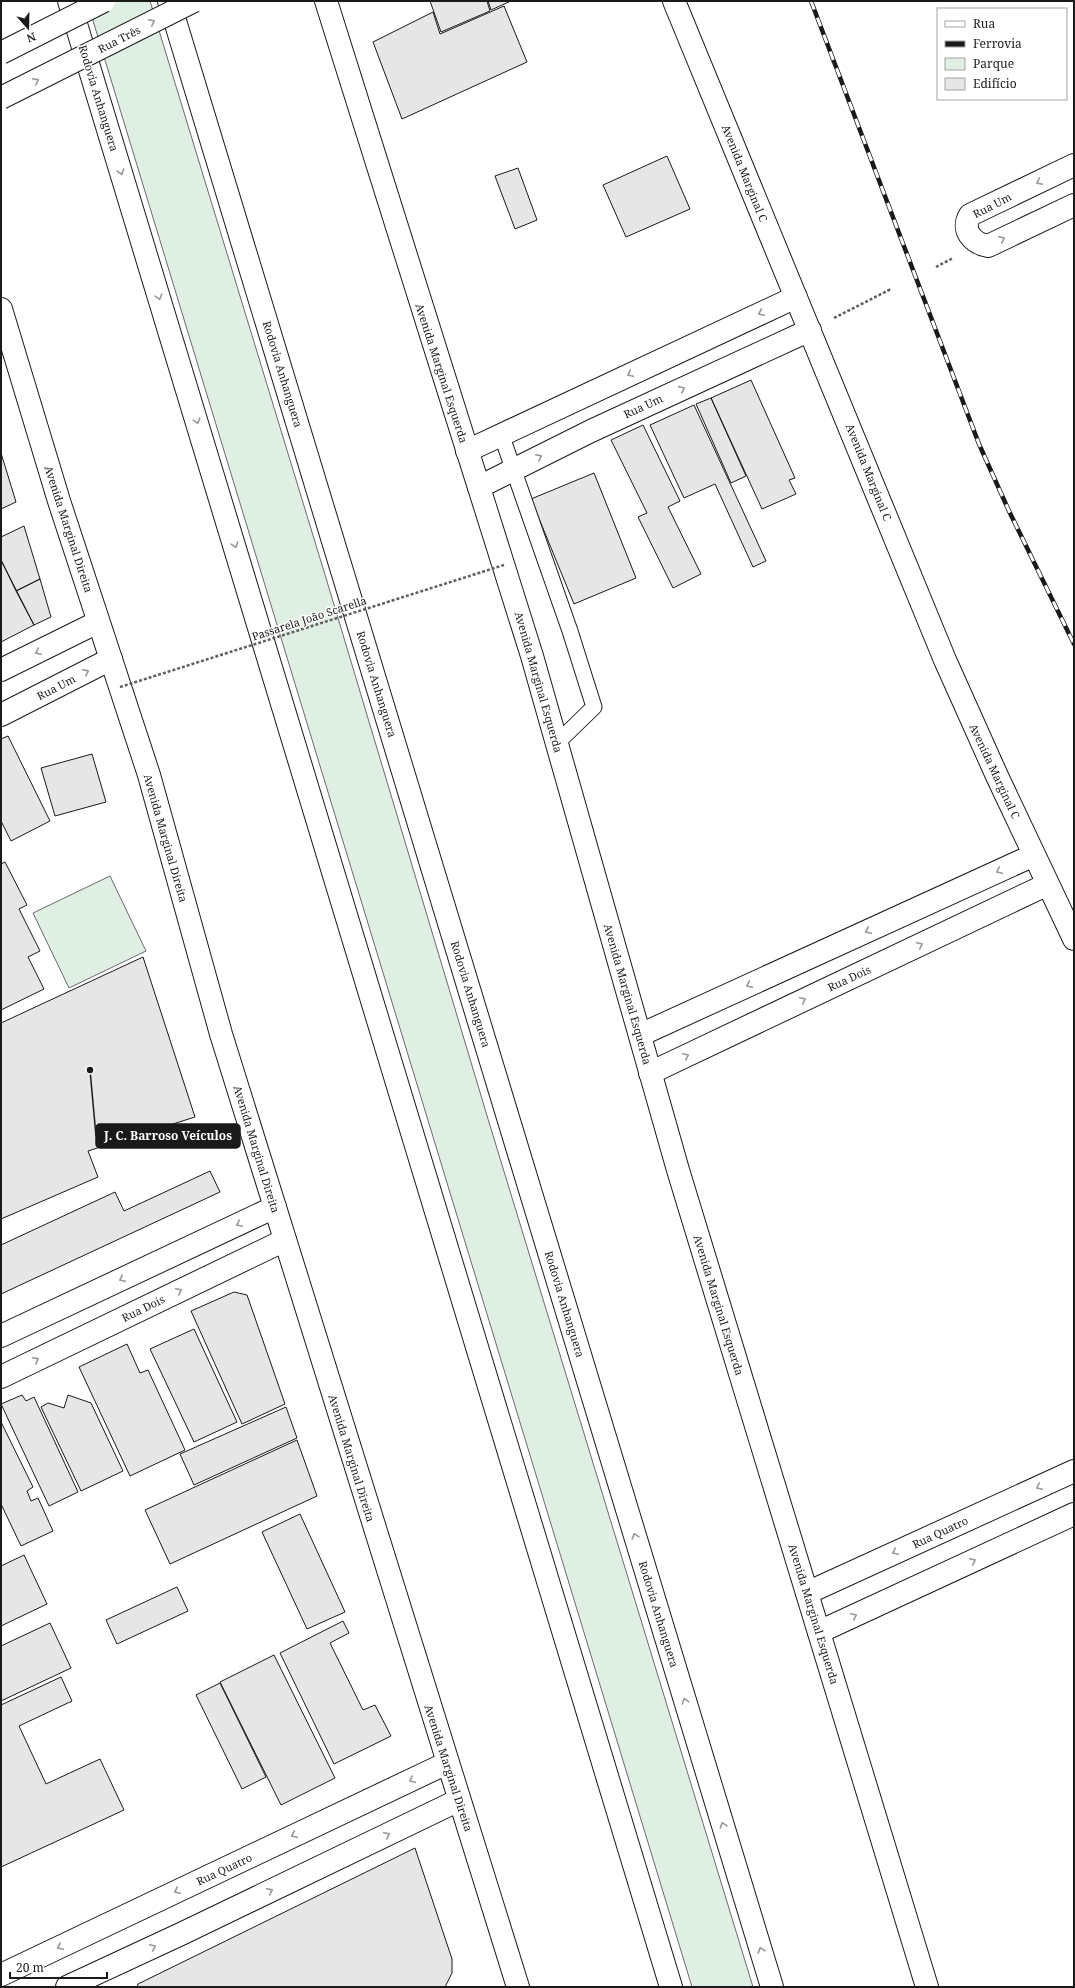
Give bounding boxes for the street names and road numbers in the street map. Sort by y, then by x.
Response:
street label: Rua Três [95,22,143,56]
street label: Rodovia Anhanguera [76,43,122,153]
street label: Avenida Marginal C [719,122,771,224]
street label: Rua Um [970,189,1014,221]
street label: Avenida Marginal Esquerda [412,301,472,445]
street label: Rodovia Anhanguera [260,319,306,429]
street label: Rua Um [621,390,666,422]
street label: Avenida Marginal C [843,421,895,523]
street label: Avenida Marginal Direita [41,464,97,594]
street label: Passarela João Scarella [250,592,368,644]
street label: Avenida Marginal Esquerda [512,610,566,754]
street label: Rodovia Anhanguera [354,629,400,739]
street label: Rua Um [34,671,78,703]
street label: Avenida Marginal C [966,721,1024,821]
street label: Avenida Marginal Direita [141,772,191,904]
street label: Avenida Marginal Esquerda [601,922,655,1066]
street label: Rodovia Anhanguera [448,939,494,1049]
street label: Rua Dois [825,961,873,995]
street label: Avenida Marginal Direita [230,1083,284,1215]
street label: Avenida Marginal Esquerda [690,1233,748,1377]
street label: Rodovia Anhanguera [542,1249,588,1359]
street label: Rua Dois [119,1291,167,1325]
street label: Avenida Marginal Direita [325,1392,379,1524]
street label: Rua Quatro [910,1513,970,1551]
street label: Avenida Marginal Esquerda [785,1542,843,1686]
street label: Rodovia Anhanguera [636,1559,682,1669]
street label: Avenida Marginal Direita [421,1703,477,1833]
street label: Rua Quatro [194,1850,254,1888]

